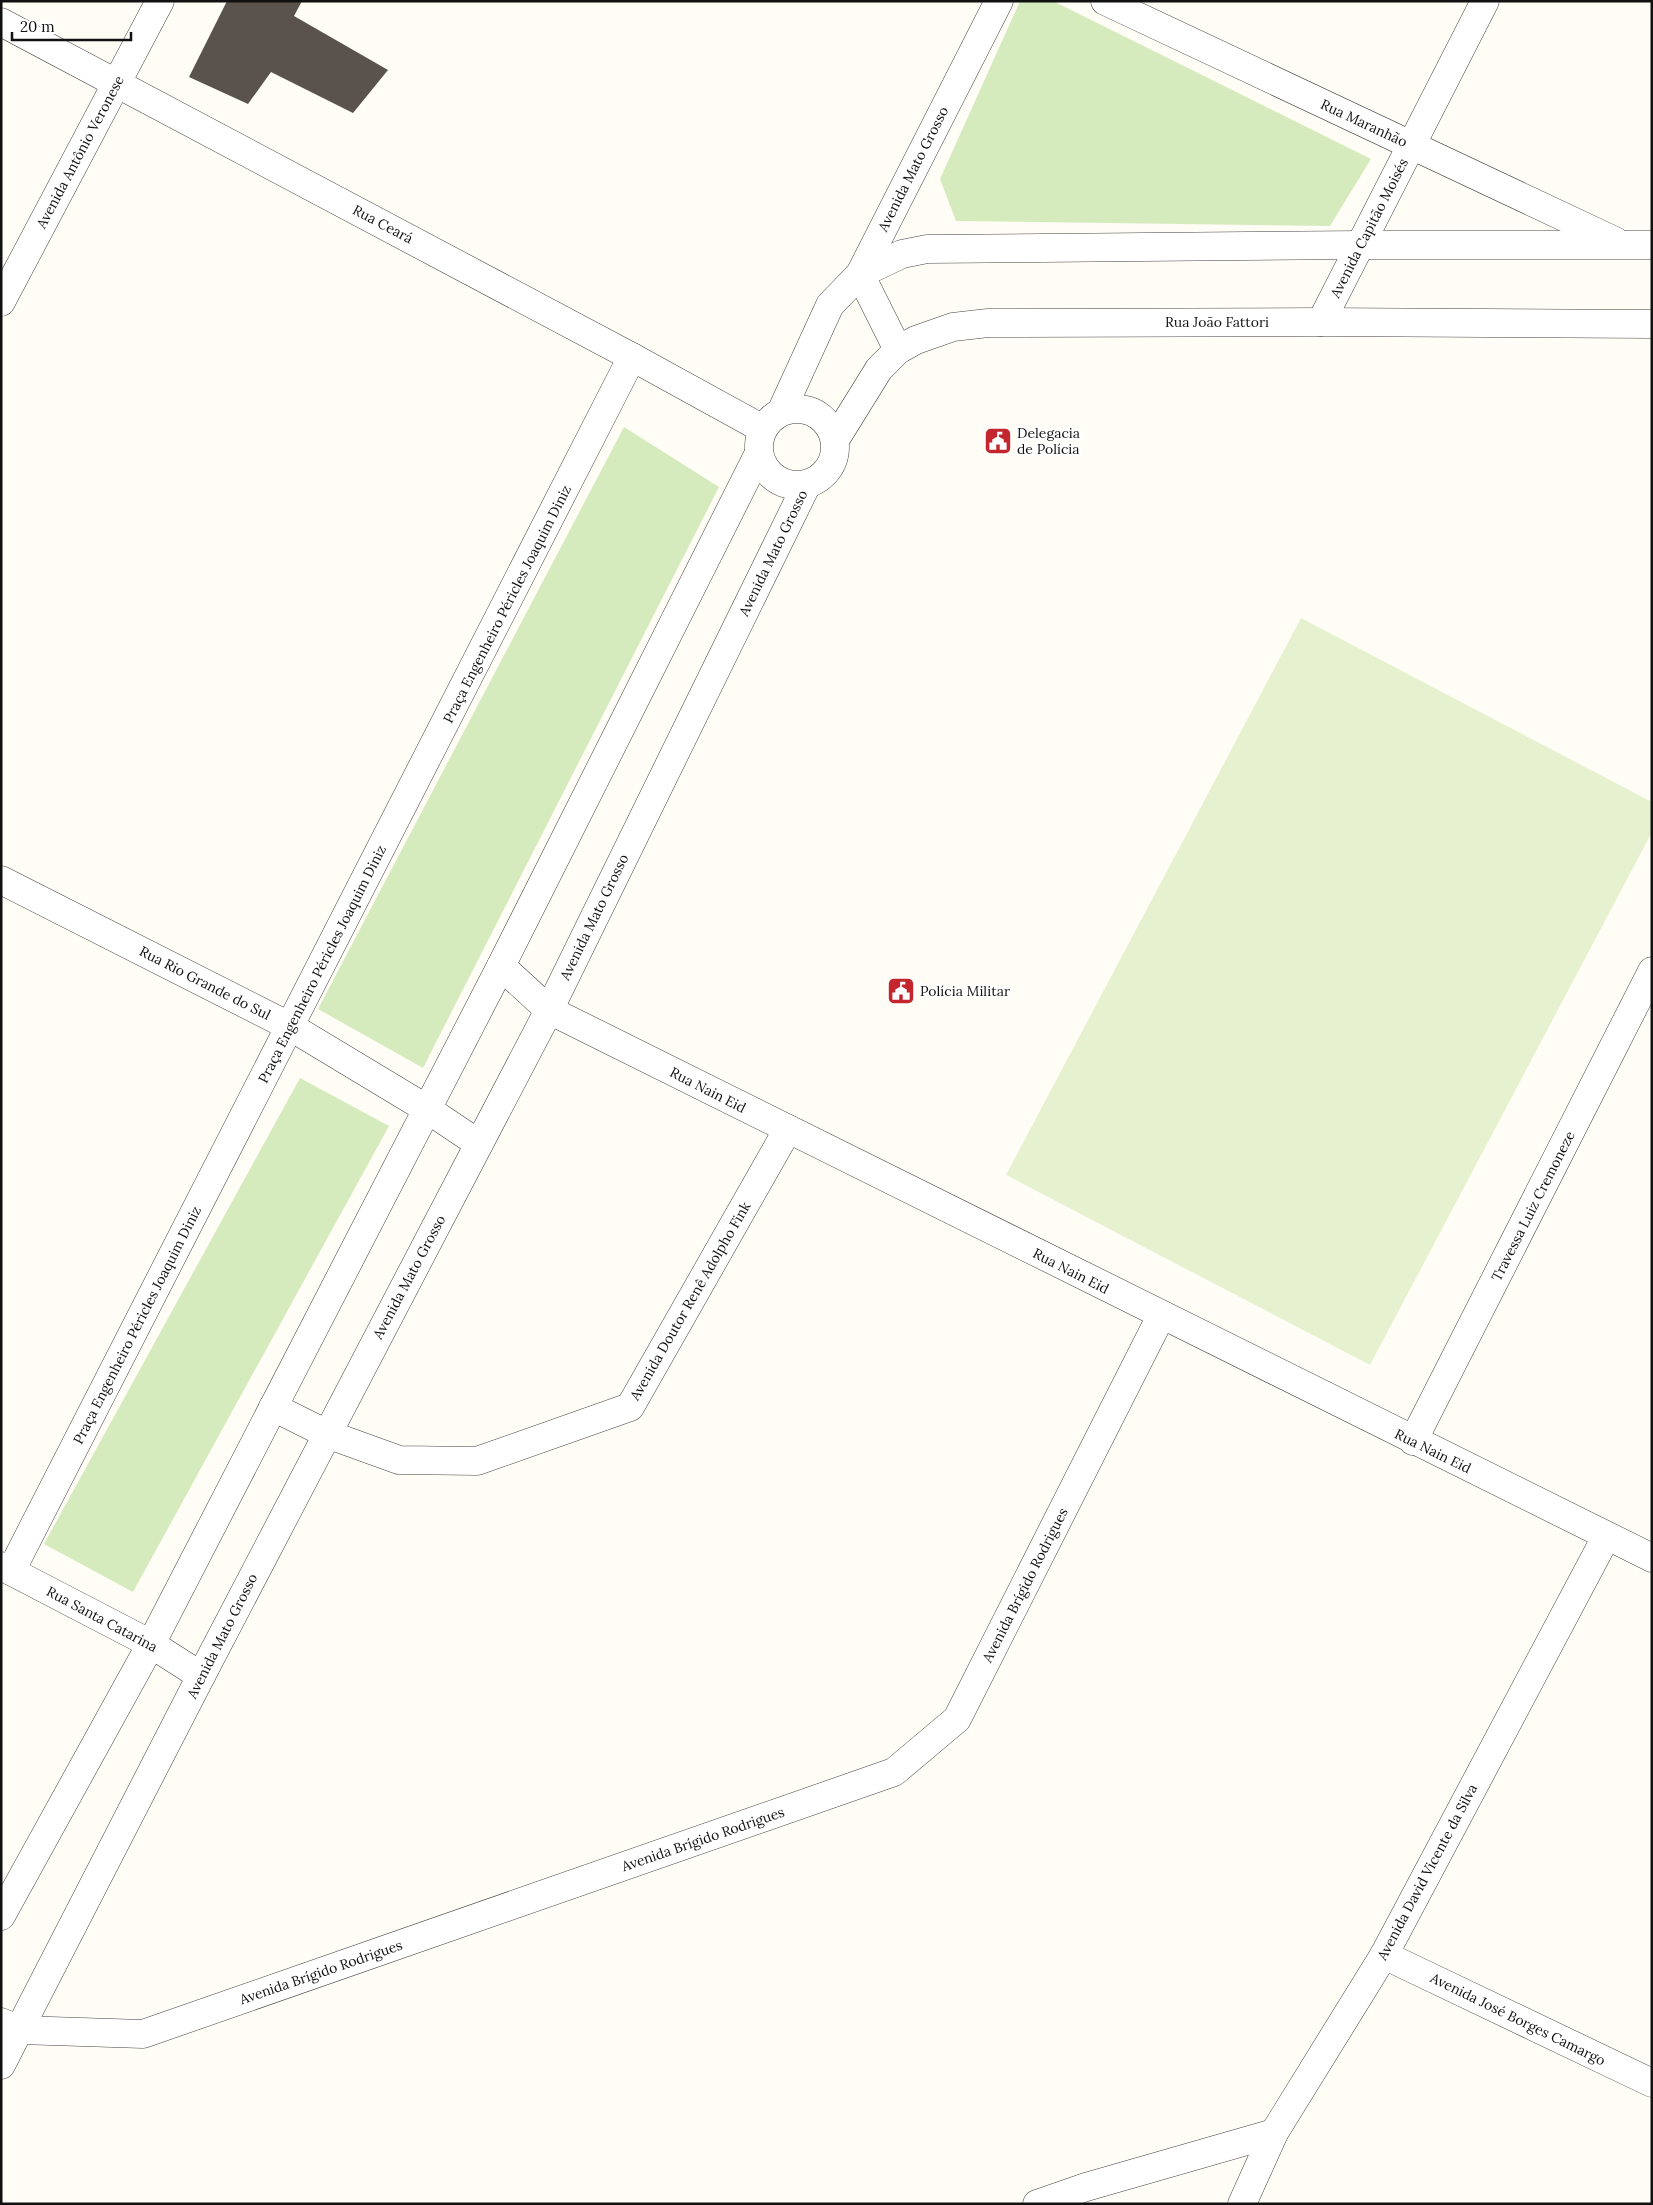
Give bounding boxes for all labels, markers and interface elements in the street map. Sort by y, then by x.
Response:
scale bar [12,10,131,42]
text: 20 m [20,17,55,36]
street label: Avenida Antônio Veronese [32,72,128,232]
street label: Rua Maranhão [1318,95,1410,151]
street label: Avenida Mato Grosso [873,103,952,235]
street label: Avenida Capitão Moisés [1326,155,1412,302]
street label: Rua Ceará [350,201,416,247]
street label: Rua João Fattori [1165,313,1269,331]
place label: Delegacia de Polícia [1017,424,1080,458]
public building icon: Delegacia de Polícia [983,426,1013,456]
street label: Praça Engenheiro Péricles Joaquim Diniz [439,482,575,726]
street label: Avenida Mato Grosso [734,487,811,620]
street label: Praça Engenheiro Péricles Joaquim Diniz [254,842,390,1086]
street label: Avenida Mato Grosso [555,851,632,984]
street label: Rua Rio Grande do Sul [136,942,274,1024]
public building icon: Polícia Militar [886,976,916,1006]
place label: Polícia Militar [920,982,1010,1000]
street label: Rua Nain Eid [667,1063,749,1117]
street label: Travessa Luiz Cremoneze [1487,1128,1579,1284]
street label: Avenida Doutor Renê Adolpho Fink [625,1198,755,1404]
street label: Praça Engenheiro Péricles Joaquim Diniz [69,1203,205,1447]
street label: Avenida Mato Grosso [368,1212,449,1343]
street label: Rua Nain Eid [1030,1244,1112,1298]
street label: Rua Nain Eid [1392,1425,1474,1477]
street label: Avenida Brígido Rodrigues [978,1505,1072,1666]
street label: Avenida Mato Grosso [182,1570,261,1702]
street label: Rua Santa Catarina [43,1582,161,1656]
street label: Avenida David Vicente da Silva [1372,1781,1481,1964]
street label: Avenida Brígido Rodrigues [618,1803,787,1876]
street label: Avenida Brígido Rodrigues [236,1936,405,2009]
street label: Avenida José Borges Camargo [1427,1968,1609,2069]

